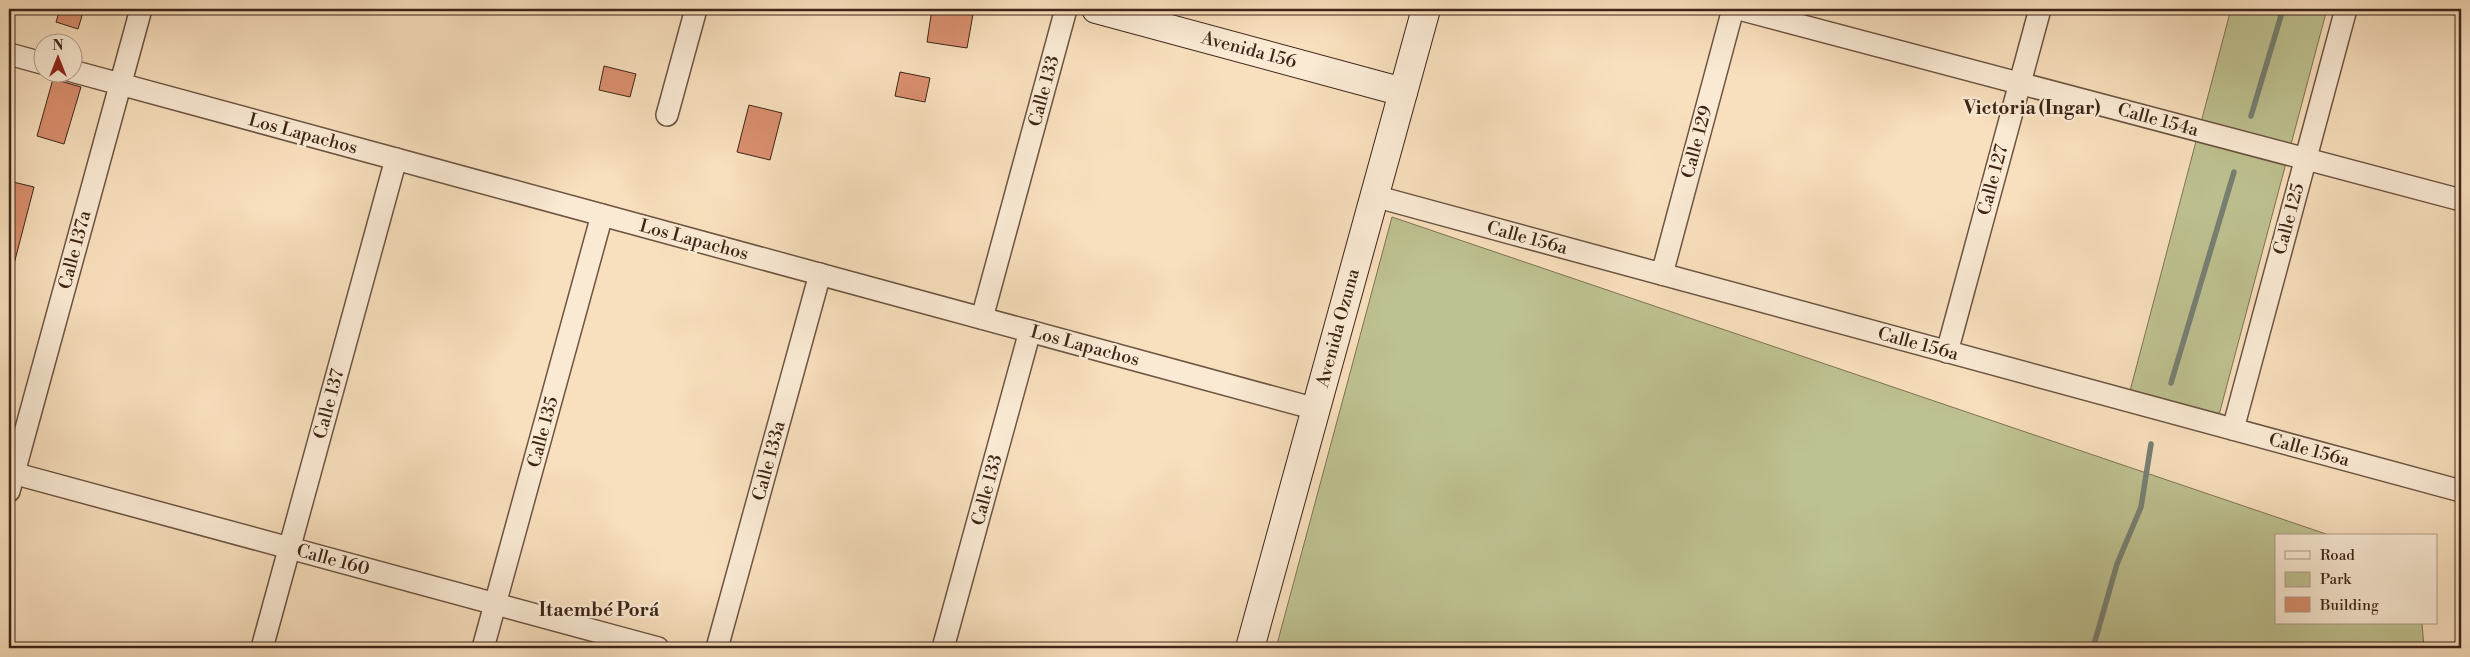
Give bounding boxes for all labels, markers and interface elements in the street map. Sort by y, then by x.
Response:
street label: Avenida 156 [1198,26,1299,74]
north arrow [32,32,82,82]
text: N [52,37,64,55]
street label: Calle 133 [1024,53,1065,129]
district label: Victoria (Ingar) [1963,96,2101,120]
street label: Calle 154a [2115,98,2202,142]
street label: Calle 129 [1676,103,1718,181]
street label: Los Lapachos [246,108,360,160]
street label: Calle 127 [1973,142,2013,218]
street label: Calle 125 [2268,181,2310,257]
street label: Calle 137a [53,207,97,292]
street label: Los Lapachos [637,214,751,266]
street label: Calle 156a [1484,216,1571,260]
street label: Avenida Ozuna [1311,265,1365,391]
street label: Los Lapachos [1028,320,1142,372]
street label: Calle 156a [1875,322,1962,366]
street label: Calle 137 [309,367,349,441]
street label: Calle 135 [523,394,564,470]
street label: Calle 133a [747,418,791,503]
street label: Calle 156a [2266,428,2353,472]
street label: Calle 133 [967,452,1008,528]
legend [2275,534,2438,624]
street label: Calle 160 [294,539,372,581]
text: Road [2320,546,2355,565]
text: Park [2320,570,2352,589]
text: Building [2319,596,2379,615]
district label: Itaembé Porá [539,598,660,622]

